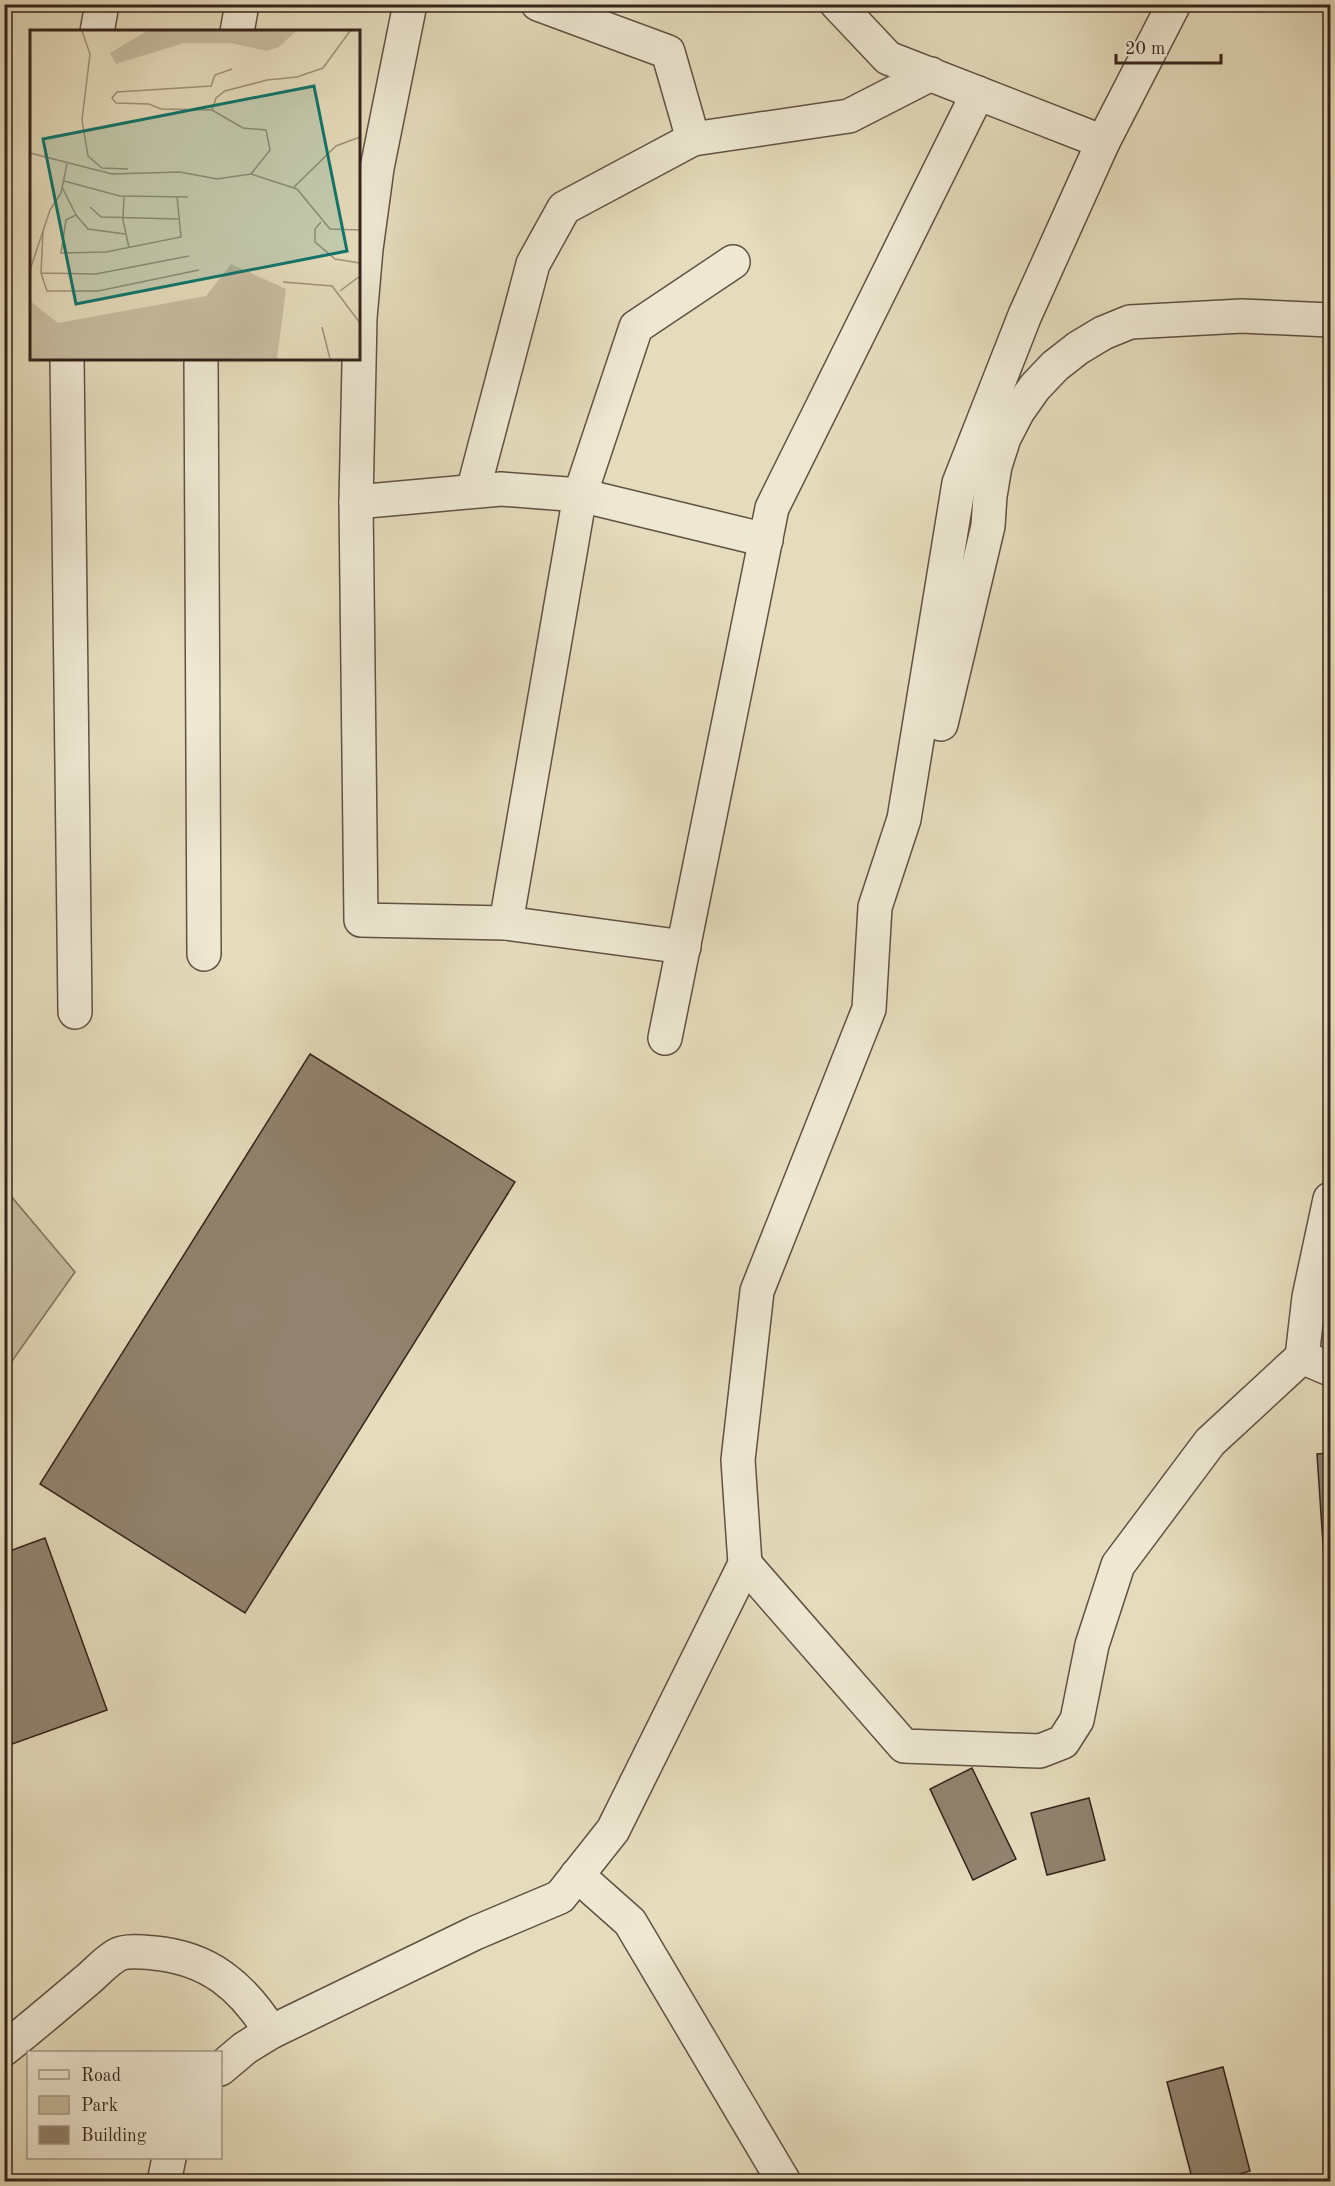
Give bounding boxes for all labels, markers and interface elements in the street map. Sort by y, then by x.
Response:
scale bar [1116,27,1221,65]
inset map [30,30,360,360]
text: 20 m [1125,40,1165,58]
legend [27,2051,222,2159]
text: Road [81,2067,121,2085]
text: Park [81,2097,118,2115]
text: Building [81,2127,147,2145]

